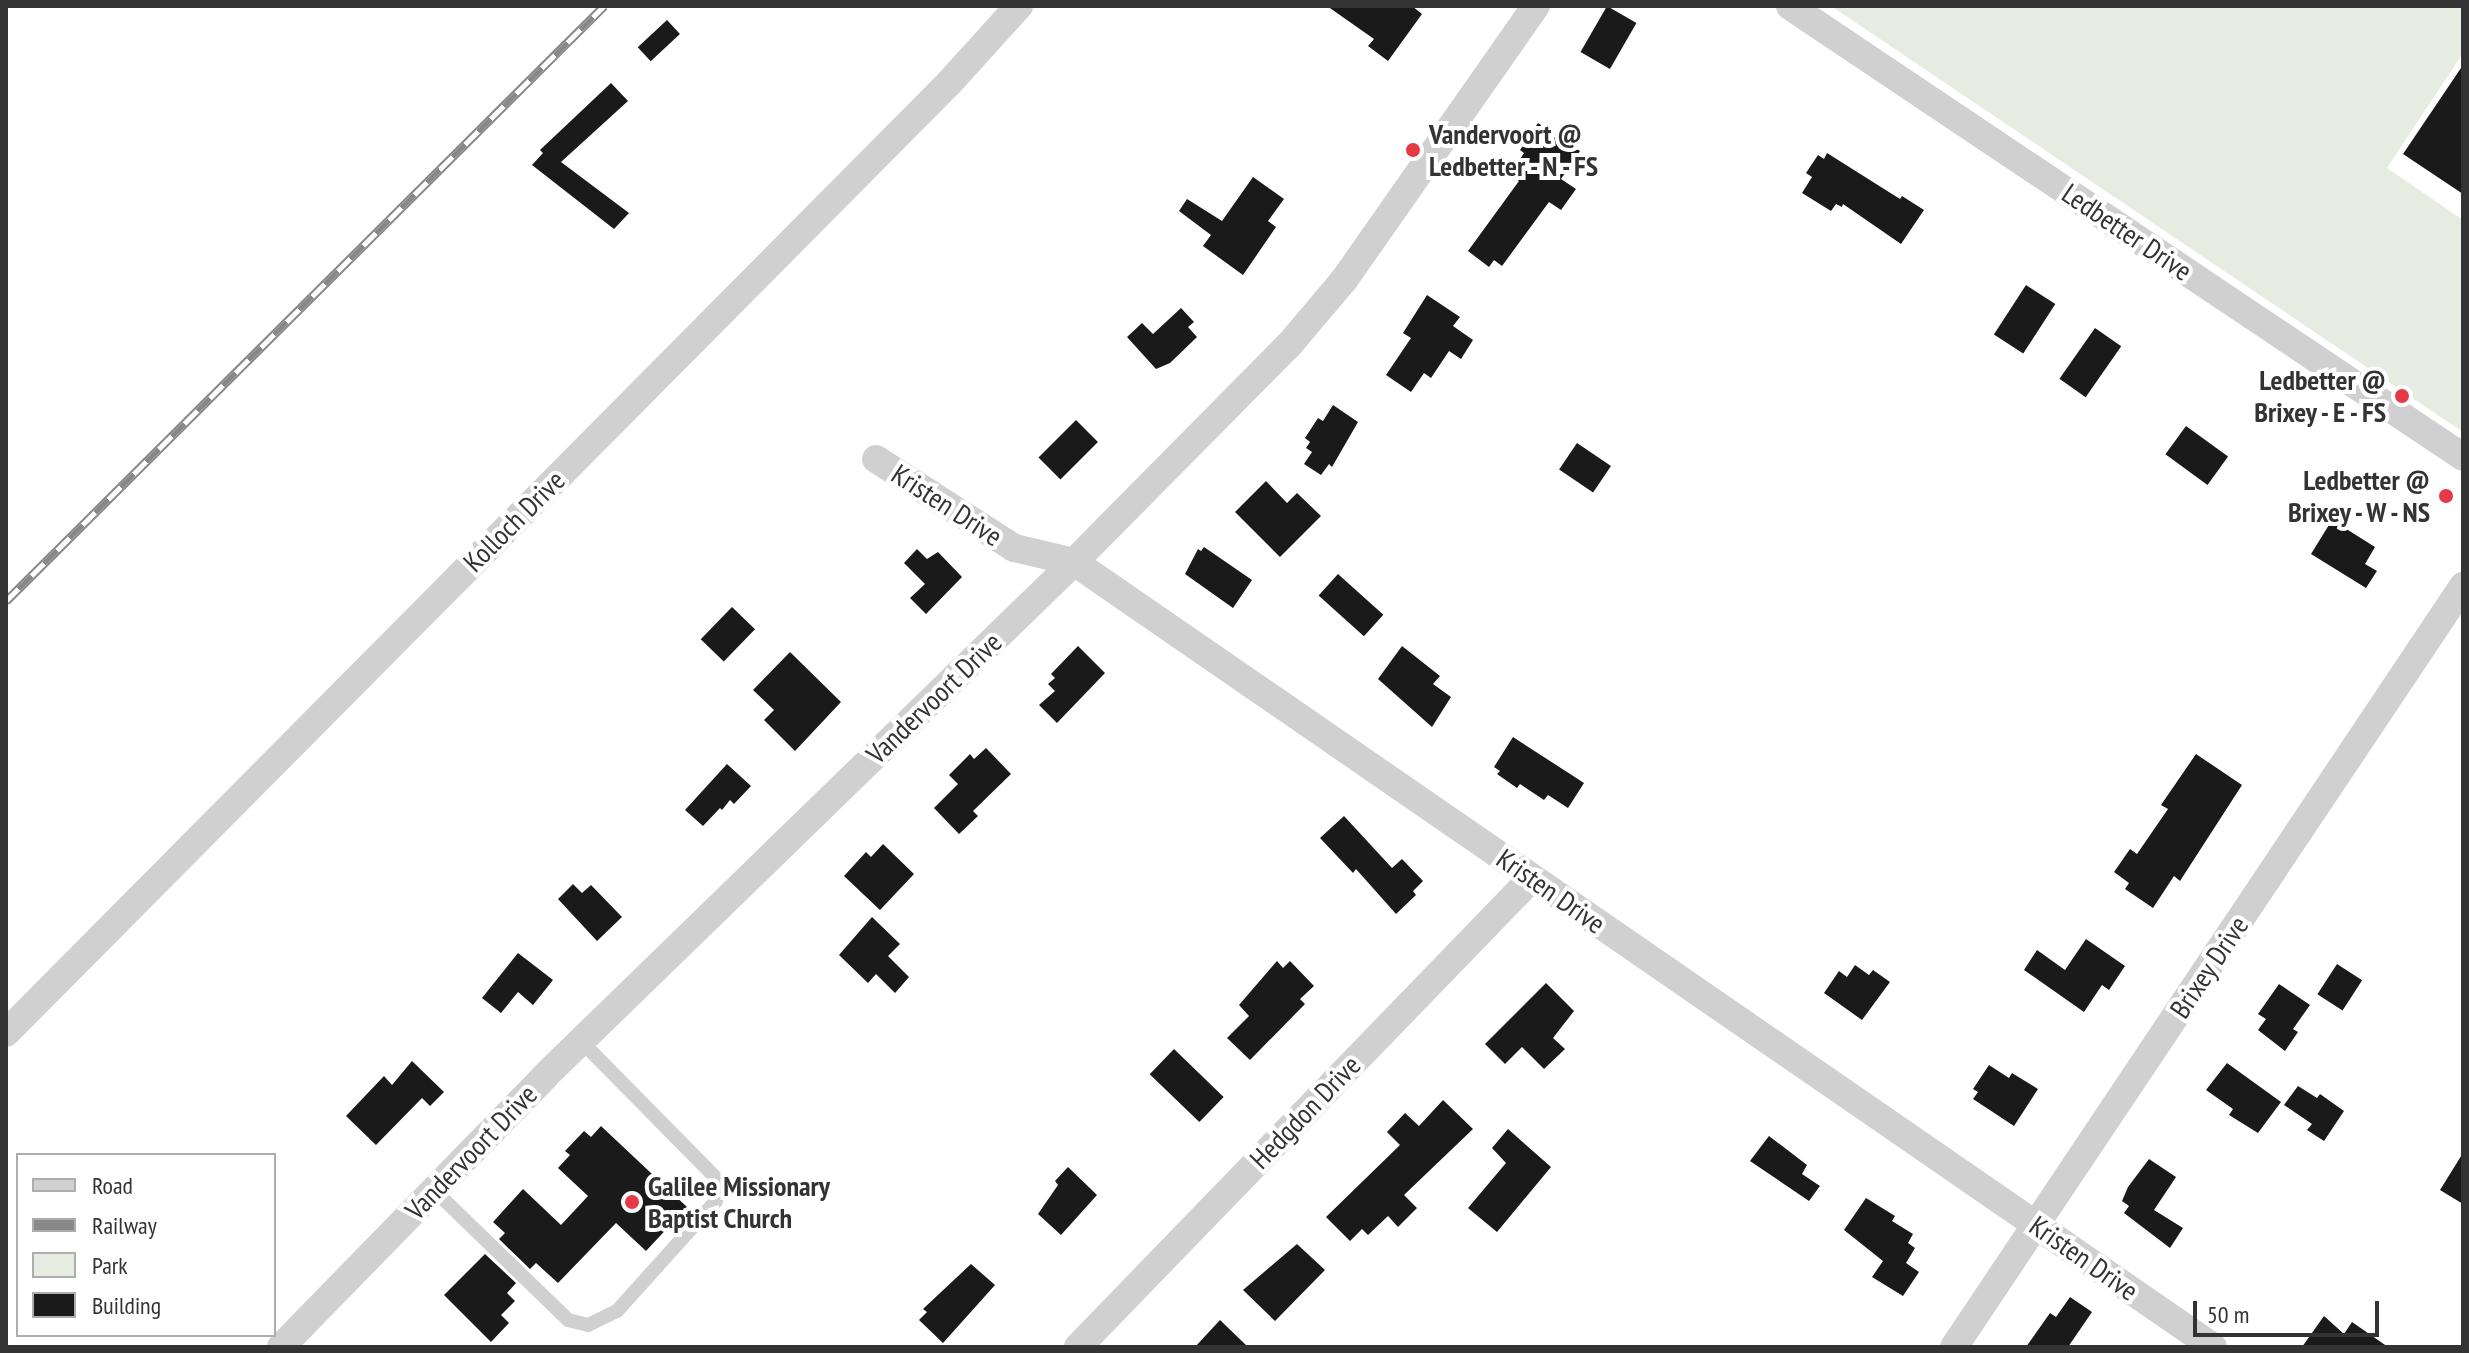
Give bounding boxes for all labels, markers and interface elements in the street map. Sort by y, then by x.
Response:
place label: Vandervoort @ Ledbetter - N - FS [1429,117,1604,183]
marker: Vandervoort @ Ledbetter - N - FS [1404,141,1422,159]
street label: Ledbetter Drive [2056,176,2198,288]
place label: Ledbetter @ Brixey - E - FS [2247,363,2386,429]
marker: Ledbetter @ Brixey - E - FS [2393,387,2411,405]
street label: Kristen Drive [886,457,1008,553]
street label: Kolloch Drive [456,463,572,579]
place label: Ledbetter @ Brixey - W - NS [2280,463,2430,529]
marker: Ledbetter @ Brixey - W - NS [2437,487,2455,505]
street label: Vandervoort Drive [860,625,1008,771]
street label: Kristen Drive [1490,842,1612,940]
street label: Brixey Drive [2163,909,2255,1025]
street label: Hedgdon Drive [1243,1048,1367,1176]
street label: Vandervoort Drive [398,1078,544,1226]
legend [16,1153,276,1337]
place label: Galilee Missionary Baptist Church [648,1169,830,1235]
text: Road [92,1170,133,1201]
marker: Galilee Missionary Baptist Church [623,1193,641,1211]
street label: Kristen Drive [2023,1209,2145,1307]
text: Railway [92,1210,157,1241]
text: Park [92,1250,128,1281]
scale bar [2197,1285,2383,1335]
text: Building [92,1290,161,1321]
text: 50 m [2207,1299,2249,1330]

